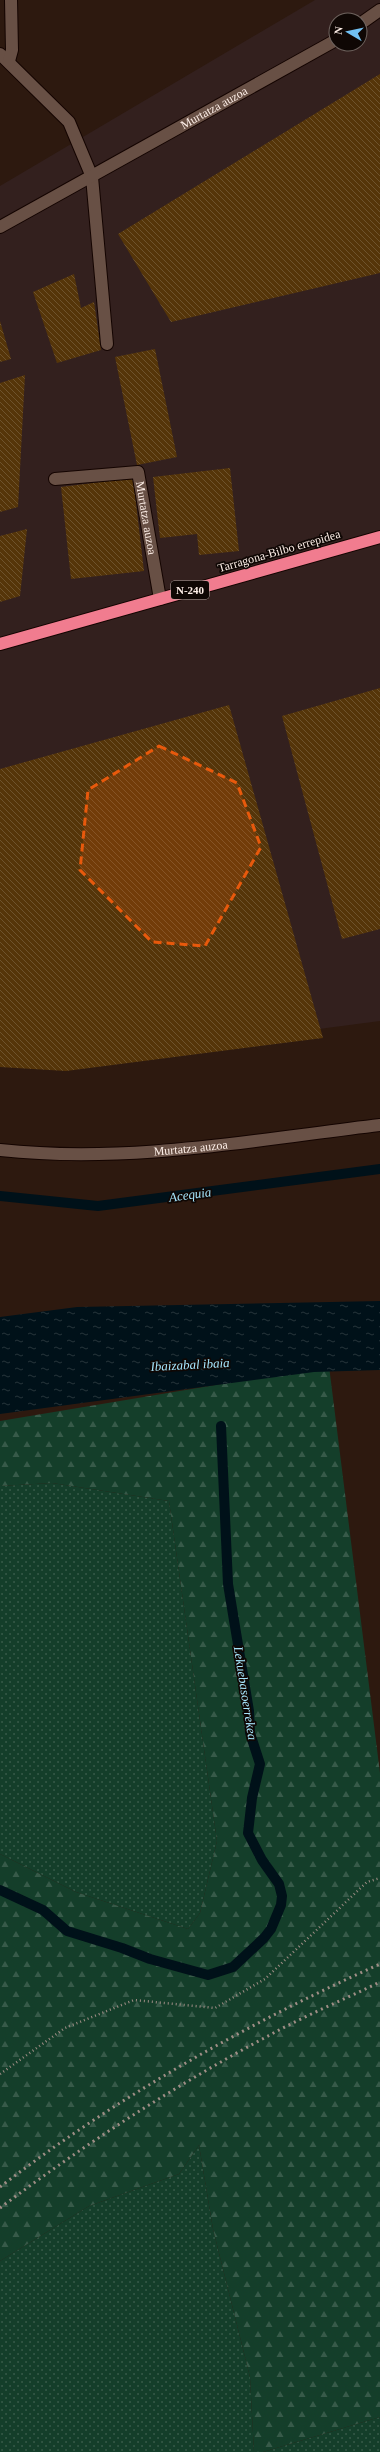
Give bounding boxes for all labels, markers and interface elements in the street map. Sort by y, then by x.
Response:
north arrow [328,12,368,52]
text: N [332,26,345,35]
street label: Murtatza auzoa [178,83,251,132]
street label: Murtatza auzoa [133,480,159,556]
street label: Tarragona-Bilbo errepidea [216,527,343,575]
road number: N-240 [171,581,209,599]
street label: Murtatza auzoa [153,1137,229,1158]
water label: Acequia [167,1184,213,1205]
water label: Ibaizabal ibaia [149,1355,230,1374]
water label: Lekuebasoerrekea [231,1644,260,1742]

